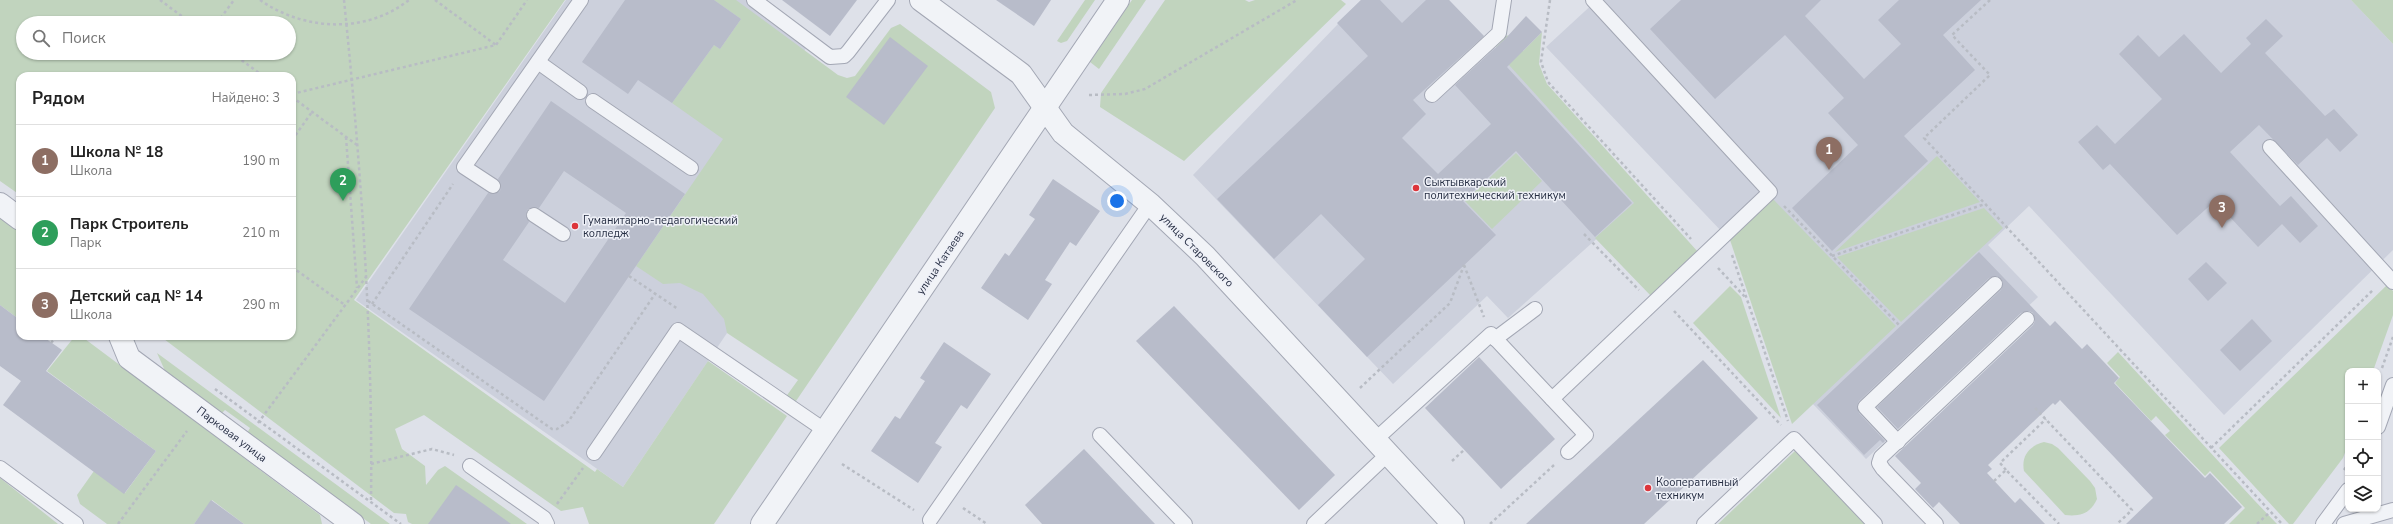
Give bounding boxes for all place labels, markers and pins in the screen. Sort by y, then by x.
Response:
pin: 1 [1816,137,1842,170]
pin: 2 [330,168,356,201]
place label: Сыктывкарский политехнический техникум [1424,175,1566,203]
marker: Сыктывкарский политехнический техникум [1411,183,1421,193]
pin: 3 [2209,195,2235,228]
place label: Гуманитарно-педагогический колледж [583,213,738,241]
marker: Гуманитарно-педагогический колледж [570,221,580,231]
place label: Кооперативный техникум [1656,475,1739,503]
marker: Кооперативный техникум [1643,483,1653,493]

